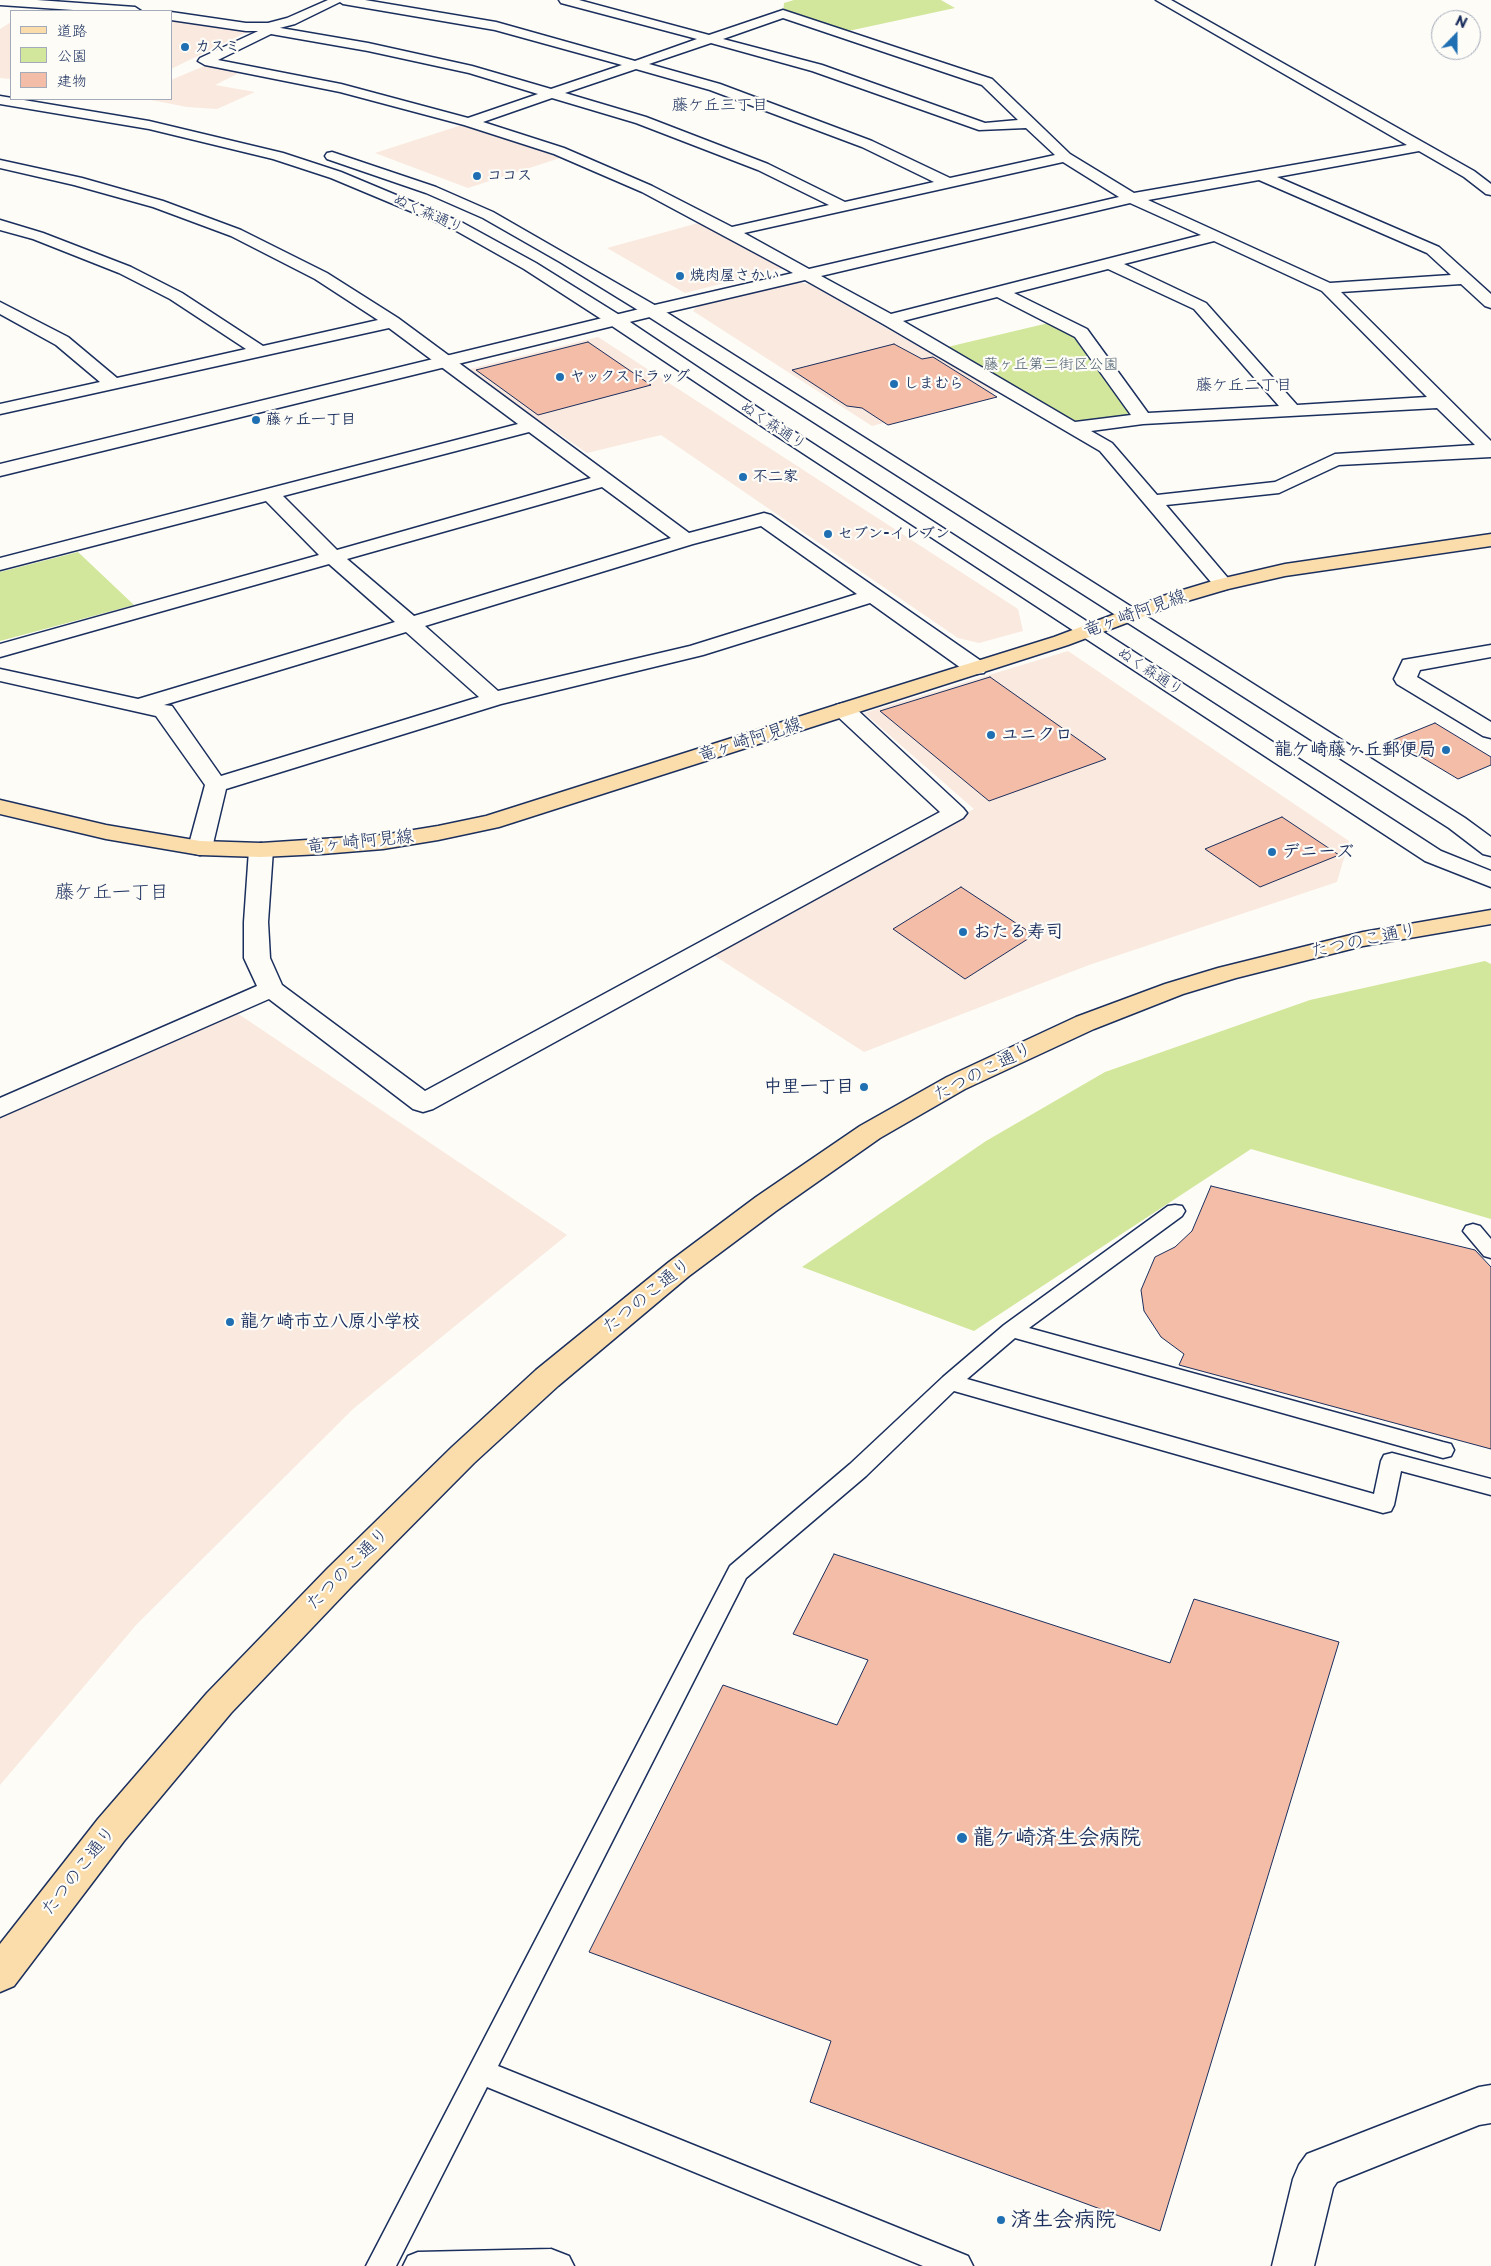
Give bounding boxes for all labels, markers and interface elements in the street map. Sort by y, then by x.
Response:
legend [10,10,172,100]
north arrow [1431,10,1481,60]
text: N [1452,10,1471,33]
text: 道路 [57,18,87,41]
place label: カスミ [195,38,240,56]
marker: カスミ [179,41,191,53]
text: 公園 [57,43,87,66]
text: 建物 [57,68,87,91]
district label: 藤ケ丘三丁目 [672,96,768,116]
place label: ココス [487,167,532,185]
marker: ココス [471,170,483,182]
street label: ぬく森通り [390,191,466,237]
place label: 焼肉屋さかい [690,267,780,285]
marker: 焼肉屋さかい [674,270,686,282]
park label: 藤ヶ丘第二街区公園 [984,356,1118,374]
place label: ヤックスドラッグ [570,368,690,386]
marker: ヤックスドラッグ [554,371,566,383]
place label: しまむら [904,375,964,393]
district label: 藤ケ丘二丁目 [1196,376,1292,396]
marker: しまむら [888,378,900,390]
street label: ぬく森通り [737,398,809,454]
place label: 藤ヶ丘一丁目 [266,411,356,429]
marker: 藤ヶ丘一丁目 [250,414,262,426]
place label: 不二家 [753,468,798,486]
marker: 不二家 [737,471,749,483]
place label: セブン-イレブン [838,525,950,543]
marker: セブン-イレブン [822,528,834,540]
street label: 竜ヶ崎阿見線 [1081,585,1189,643]
street label: ぬく森通り [1114,644,1186,700]
street label: 竜ヶ崎阿見線 [695,713,805,767]
place label: ユニクロ [1001,724,1073,746]
marker: ユニクロ [985,729,997,741]
place label: 龍ケ崎藤ヶ丘郵便局 [1274,739,1436,761]
marker: 龍ケ崎藤ヶ丘郵便局 [1440,744,1452,756]
street label: 竜ヶ崎阿見線 [305,826,415,858]
place label: デニーズ [1282,841,1354,863]
marker: デニーズ [1266,846,1278,858]
district label: 藤ケ丘一丁目 [55,882,169,904]
street label: たつのこ通り [1309,919,1419,963]
place label: おたる寿司 [973,921,1063,943]
marker: おたる寿司 [957,926,969,938]
street label: たつのこ通り [930,1038,1036,1106]
place label: 中里一丁目 [764,1076,854,1098]
marker: 中里一丁目 [858,1081,870,1093]
street label: たつのこ通り [598,1254,696,1338]
place label: 龍ケ崎市立八原小学校 [240,1311,420,1333]
marker: 龍ケ崎市立八原小学校 [224,1316,236,1328]
street label: たつのこ通り [302,1523,394,1615]
street label: たつのこ通り [37,1822,121,1920]
place label: 龍ケ崎済生会病院 [973,1825,1141,1851]
marker: 龍ケ崎済生会病院 [955,1831,969,1845]
place label: 済生会病院 [1011,2207,1116,2233]
marker: 済生会病院 [995,2214,1007,2226]

